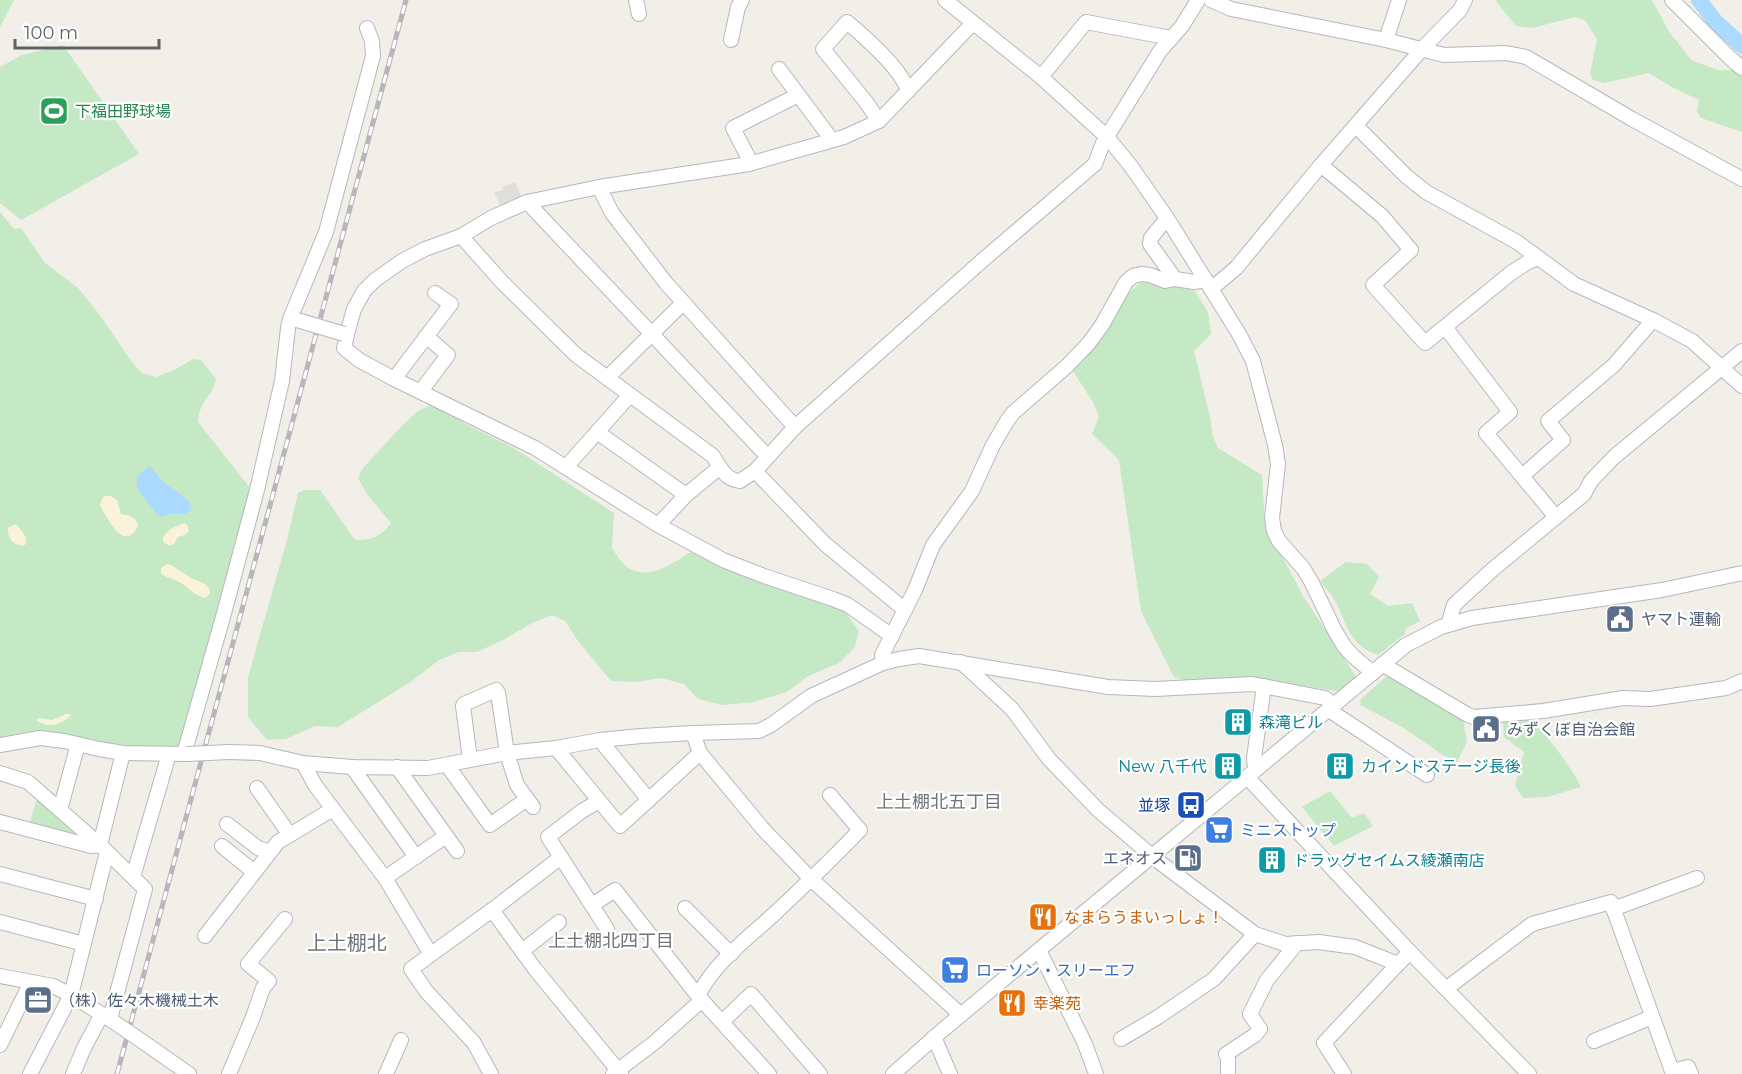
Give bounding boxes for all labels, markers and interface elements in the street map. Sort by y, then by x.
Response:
scale bar [15,12,159,50]
text: 100 m [24,22,78,44]
sports icon: 下福田野球場 [38,95,70,127]
place label: 下福田野球場 [75,102,171,121]
public building icon: ヤマト運輸 [1604,603,1636,635]
place label: ヤマト運輸 [1641,610,1721,629]
building icon: 森滝ビル [1222,706,1254,738]
place label: 森滝ビル [1259,713,1323,732]
public building icon: みずくぼ自治会館 [1470,713,1502,745]
place label: みずくぼ自治会館 [1507,720,1635,739]
building icon: New 八千代 [1212,750,1244,782]
building icon: カインドステージ長後 [1324,750,1356,782]
place label: New 八千代 [1118,757,1207,776]
place label: カインドステージ長後 [1361,757,1521,776]
bus stop icon: 並塚 [1175,789,1207,821]
district label: 上土棚北五丁目 [876,791,1002,813]
place label: 並塚 [1138,796,1170,815]
supermarket icon: ミニストップ [1203,814,1235,846]
place label: ミニストップ [1240,821,1336,840]
fuel station icon: エネオス [1172,842,1204,874]
building icon: ドラッグセイムス綾瀬南店 [1256,844,1288,876]
place label: エネオス [1103,849,1167,868]
place label: ドラッグセイムス綾瀬南店 [1293,851,1485,870]
restaurant icon: なまらうまいっしょ！ [1027,901,1059,933]
place label: なまらうまいっしょ！ [1064,908,1224,927]
district label: 上土棚北四丁目 [548,930,674,952]
district label: 上土棚北 [307,931,387,955]
supermarket icon: ローソン・スリーエフ [939,954,971,986]
place label: ローソン・スリーエフ [976,961,1136,980]
office icon: （株）佐々木機械土木 [22,984,54,1016]
restaurant icon: 幸楽苑 [996,987,1028,1019]
place label: （株）佐々木機械土木 [59,991,219,1010]
place label: 幸楽苑 [1033,994,1081,1013]

